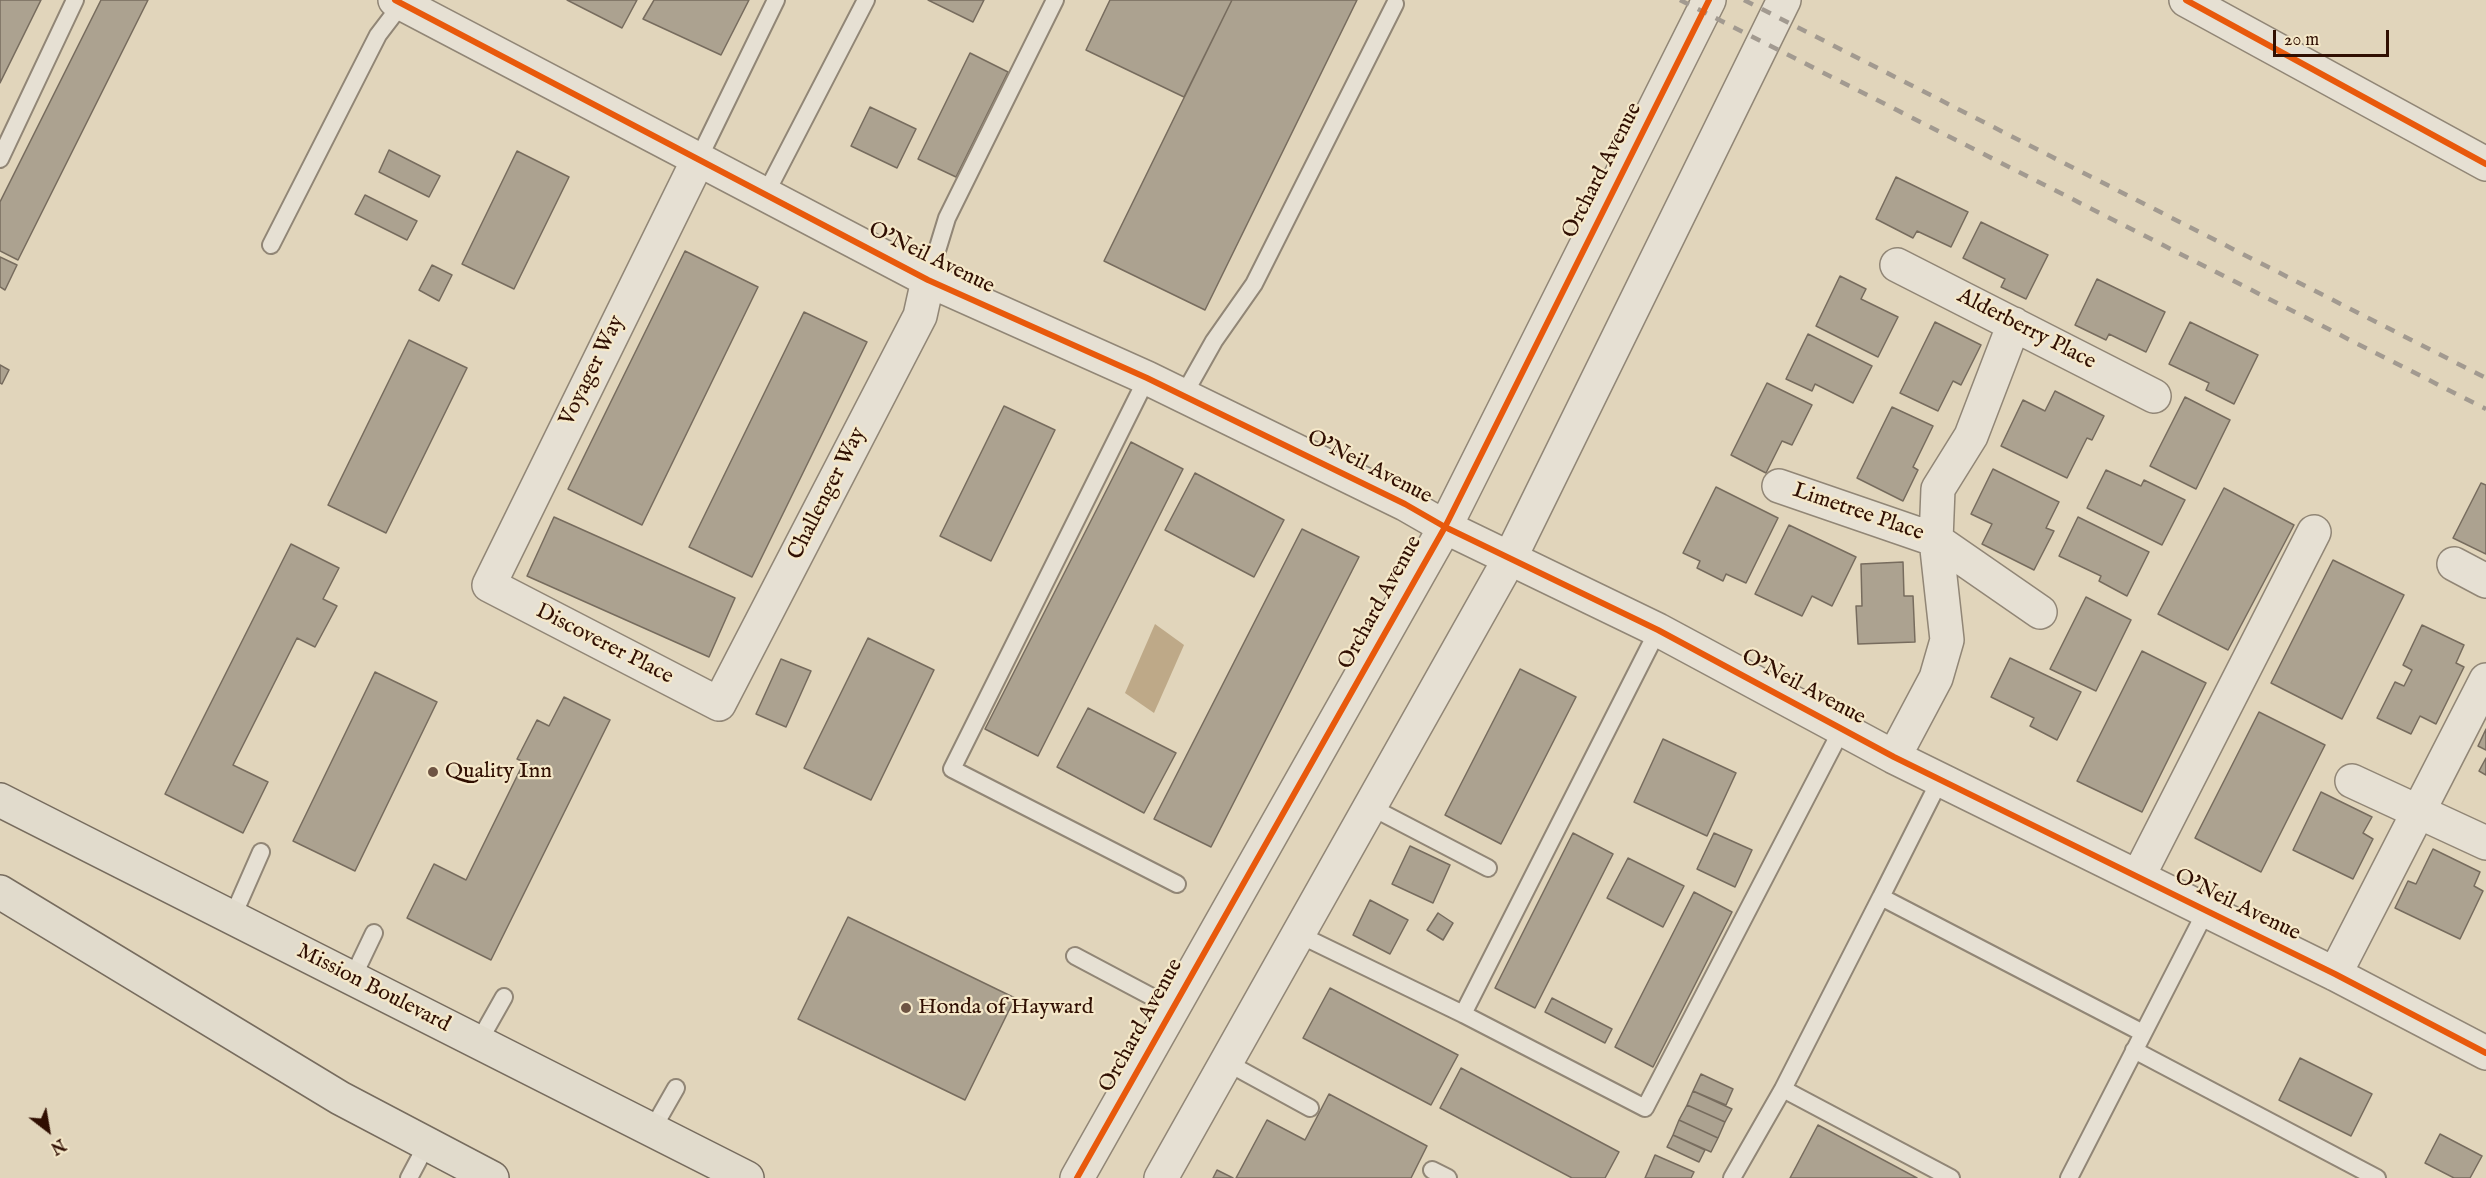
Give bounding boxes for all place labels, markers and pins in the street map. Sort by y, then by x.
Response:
place label: Quality Inn [445,759,552,785]
marker: Quality Inn [426,765,440,779]
place label: Honda of Hayward [918,995,1093,1021]
marker: Honda of Hayward [899,1001,913,1015]

